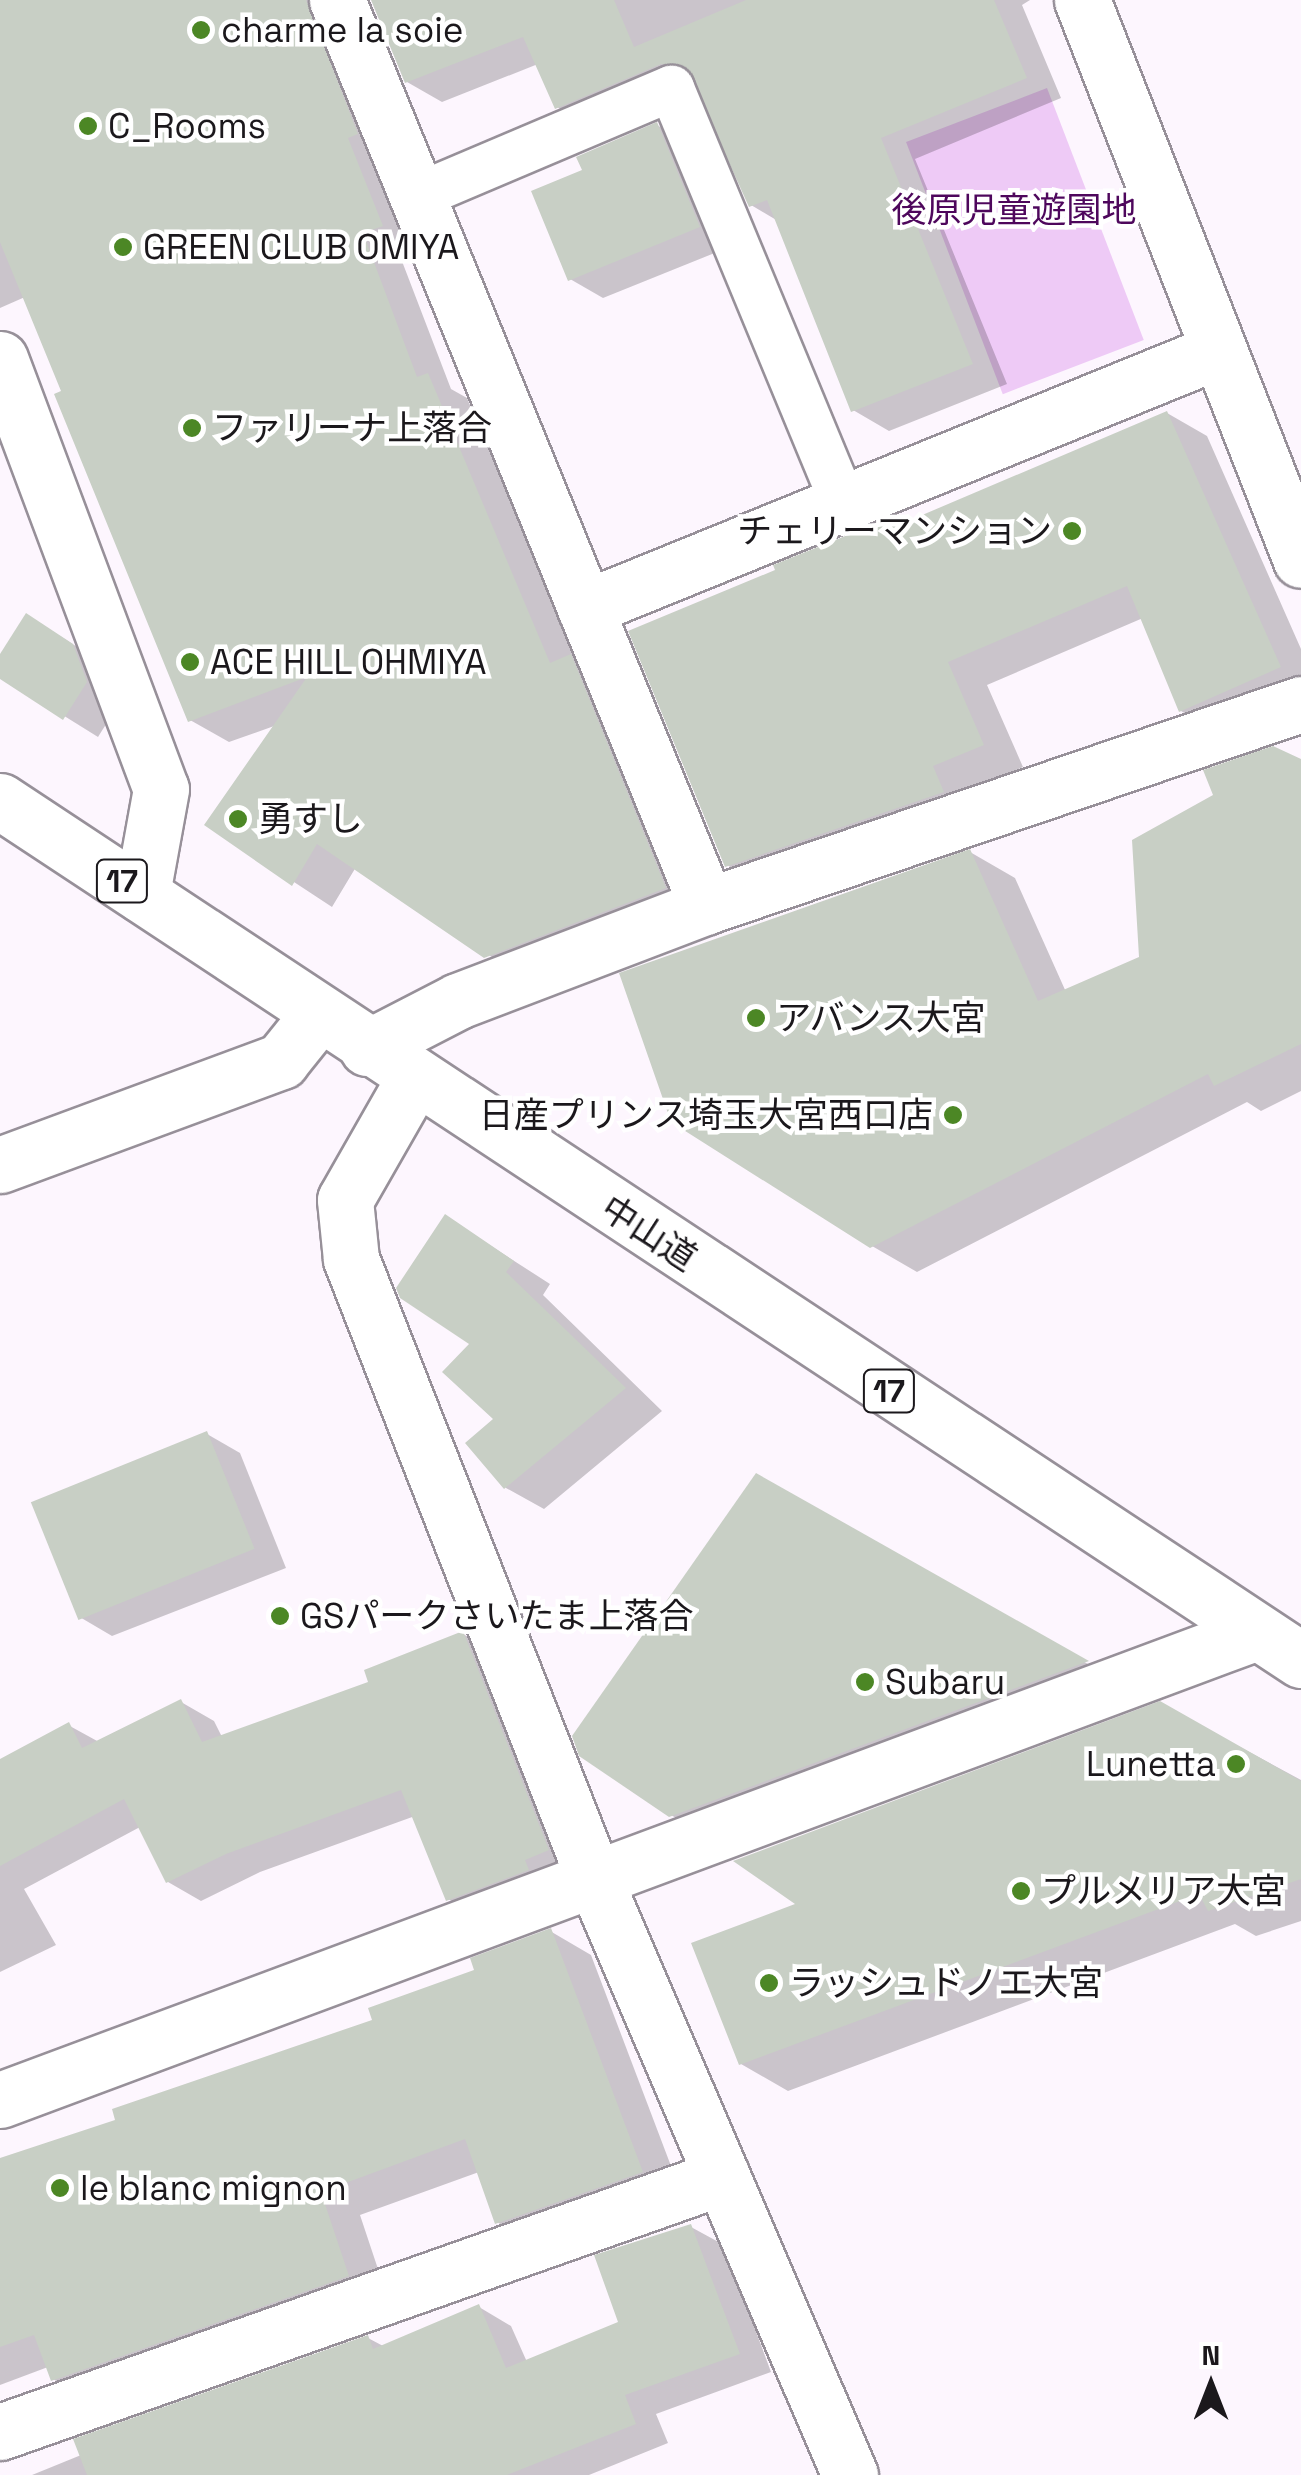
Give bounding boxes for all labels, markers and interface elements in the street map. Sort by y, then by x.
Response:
place label: charme la soie [221,9,464,51]
marker: charme la soie [190,19,212,41]
place label: C_Rooms [108,105,266,147]
marker: C_Rooms [77,115,99,137]
park label: 後原児童遊園地 [892,189,1136,231]
place label: GREEN CLUB OMIYA [143,226,459,268]
marker: GREEN CLUB OMIYA [112,236,134,258]
place label: ファリーナ上落合 [212,407,492,449]
marker: ファリーナ上落合 [181,417,203,439]
place label: チェリーマンション [737,510,1052,552]
marker: チェリーマンション [1061,520,1083,542]
place label: ACE HILL OHMIYA [210,641,488,683]
marker: ACE HILL OHMIYA [179,651,201,673]
place label: 勇すし [258,798,363,840]
marker: 勇すし [227,808,249,830]
road number: 17 [94,854,150,908]
place label: アバンス大宮 [776,997,986,1039]
marker: アバンス大宮 [745,1007,767,1029]
place label: 日産プリンス埼玉大宮西口店 [478,1094,933,1136]
marker: 日産プリンス埼玉大宮西口店 [942,1104,964,1126]
street label: 中山道 [594,1187,704,1279]
road number: 17 [862,1364,916,1418]
place label: GSパークさいたま上落合 [300,1595,695,1637]
marker: GSパークさいたま上落合 [269,1605,291,1627]
place label: Subaru [885,1661,1005,1703]
marker: Subaru [854,1671,876,1693]
place label: Lunetta [1086,1743,1216,1785]
marker: Lunetta [1225,1753,1247,1775]
place label: プルメリア大宮 [1041,1870,1286,1912]
marker: プルメリア大宮 [1010,1880,1032,1902]
place label: ラッシュドノエ大宮 [789,1962,1104,2004]
marker: ラッシュドノエ大宮 [758,1972,780,1994]
place label: le blanc mignon [80,2167,347,2209]
marker: le blanc mignon [49,2177,71,2199]
north arrow [1161,2335,1261,2435]
text: N [1202,2337,1220,2373]

